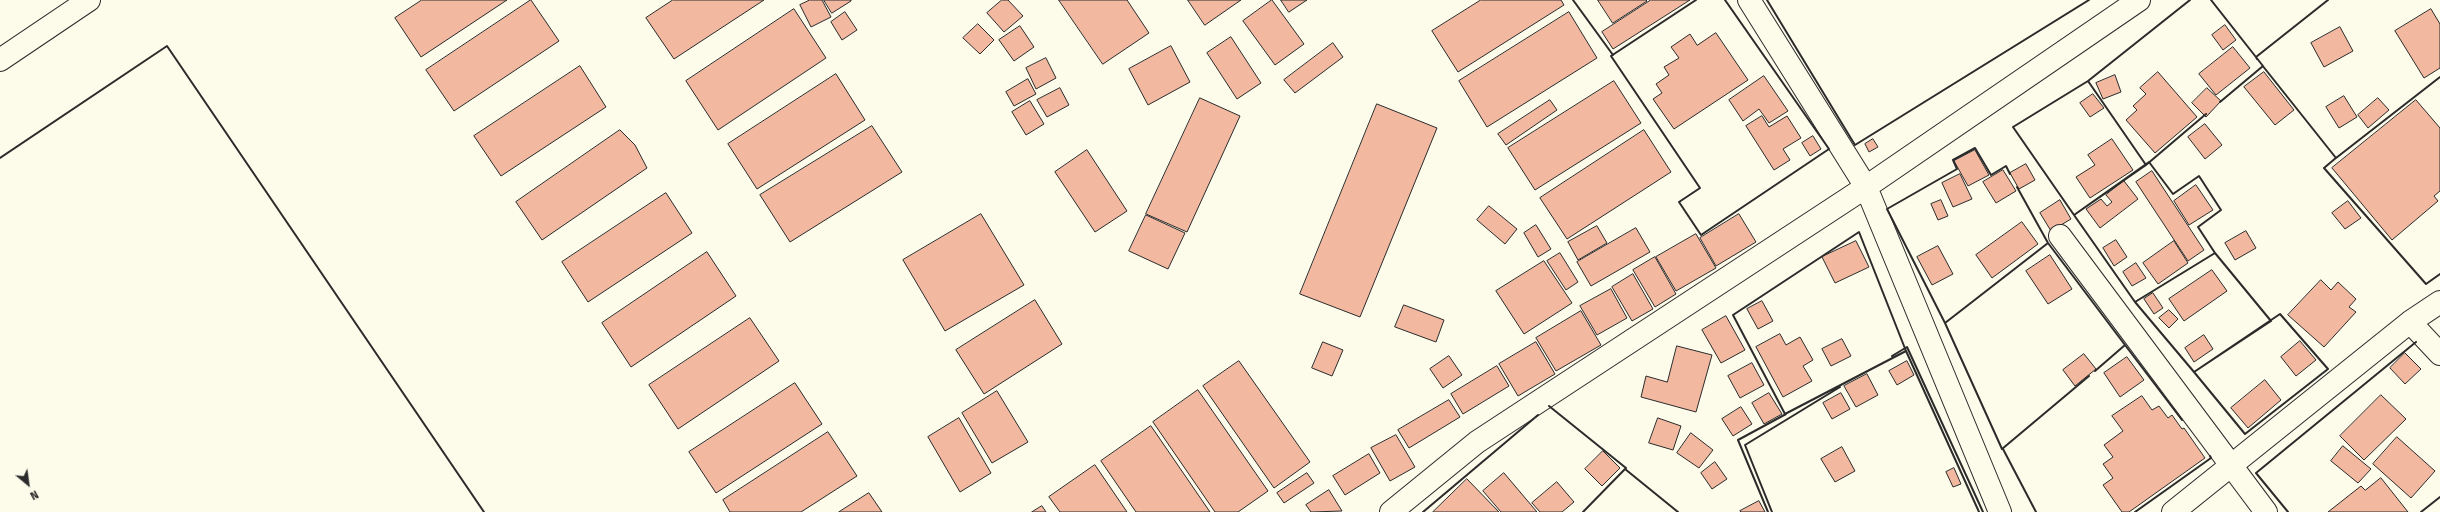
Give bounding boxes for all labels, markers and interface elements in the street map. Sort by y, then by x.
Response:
north arrow [8,464,48,504]
text: N [28,487,40,502]

